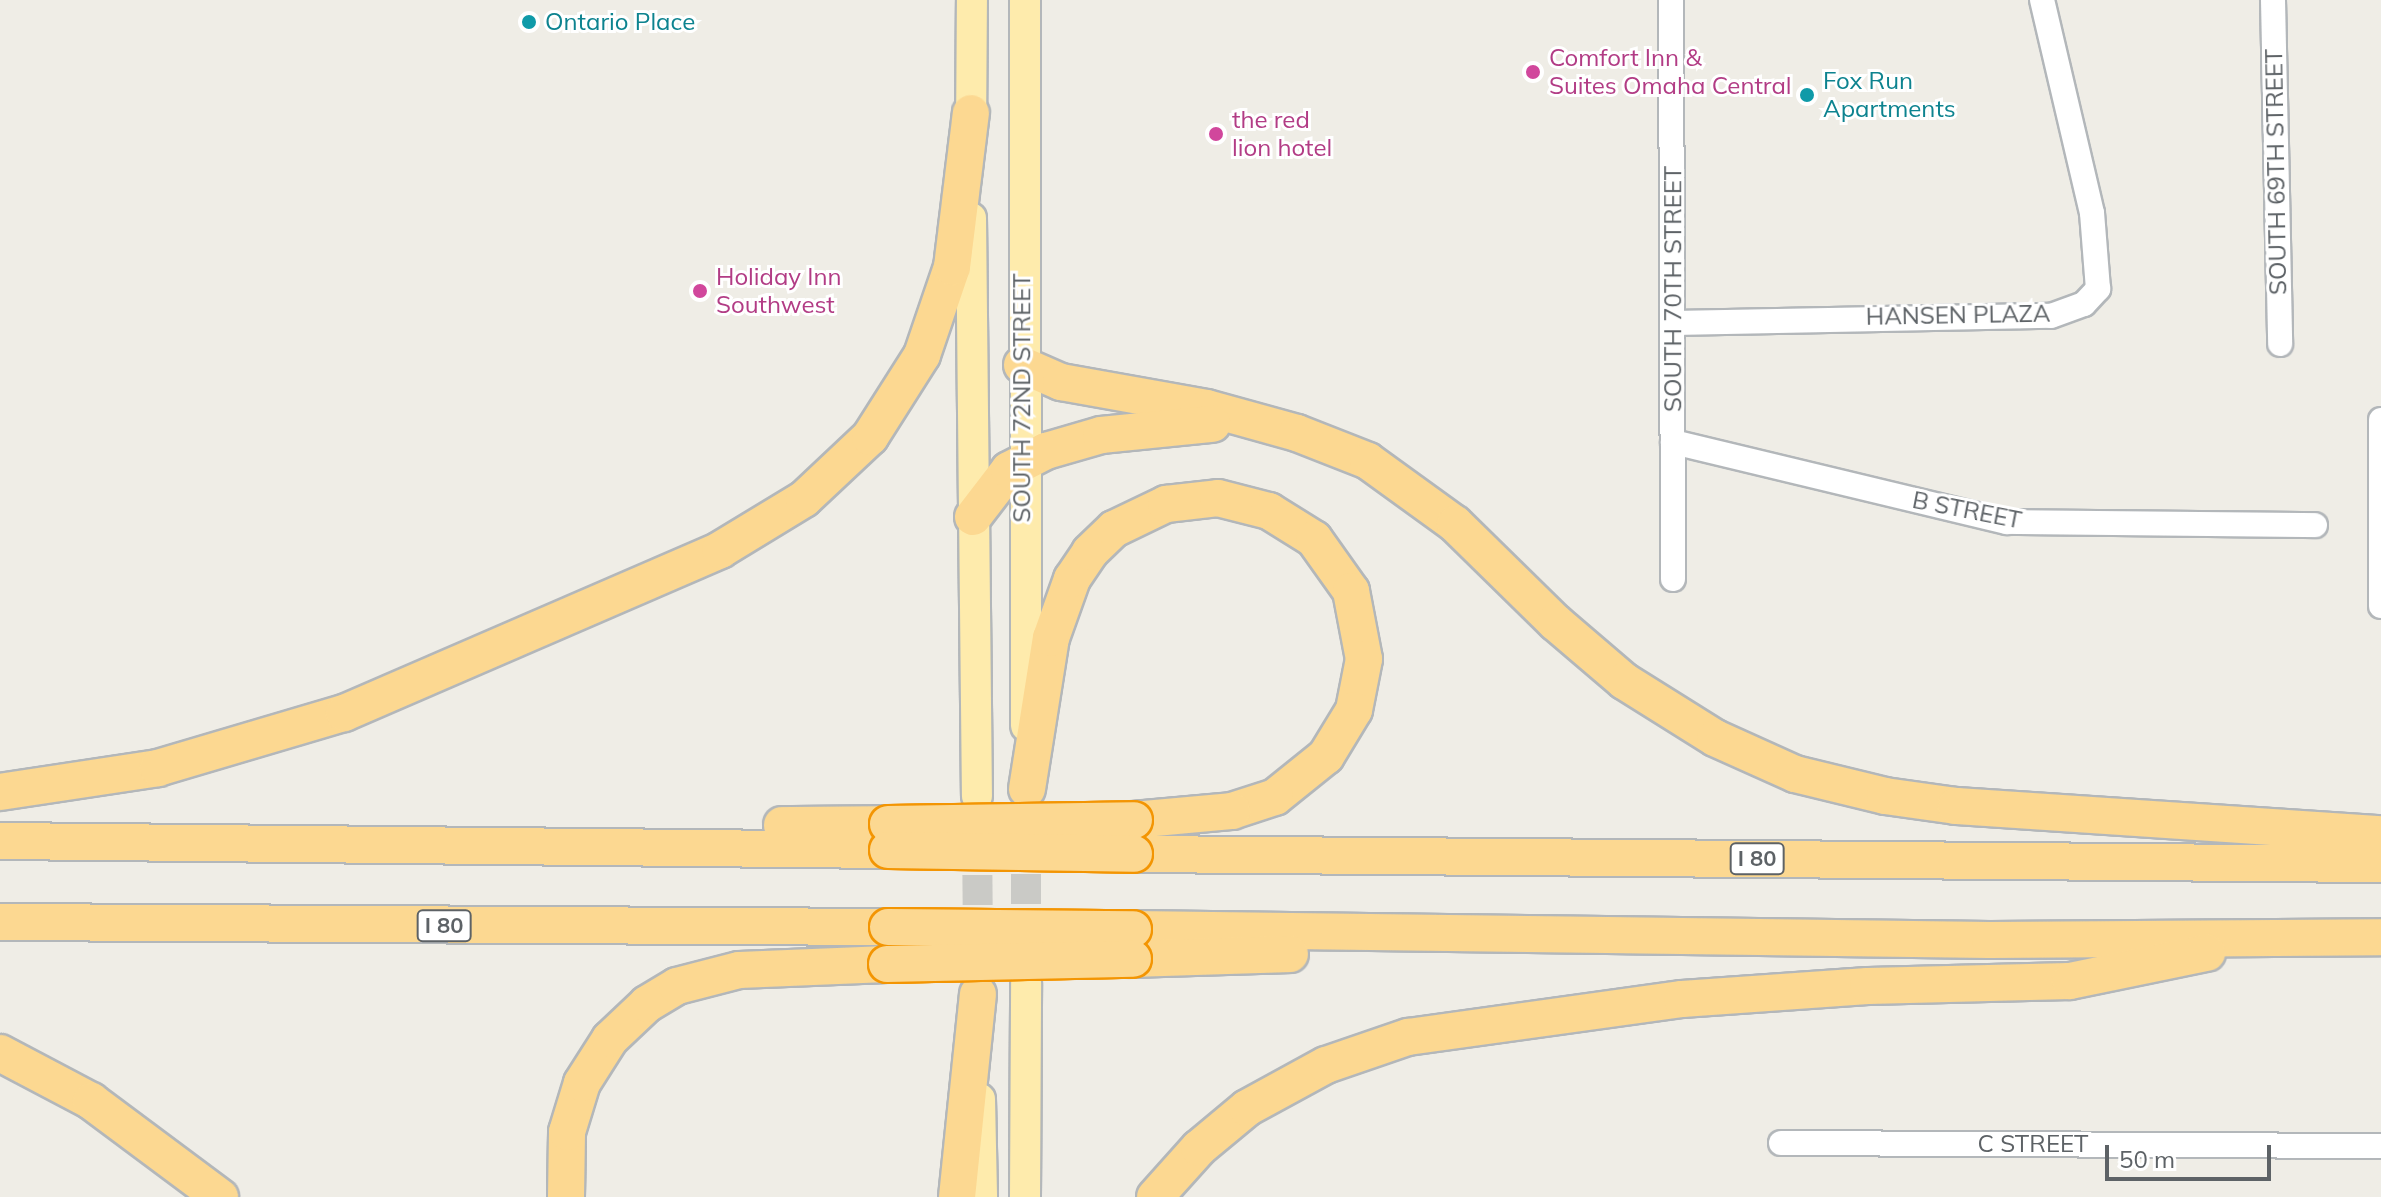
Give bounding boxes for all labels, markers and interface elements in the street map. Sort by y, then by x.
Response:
place label: Ontario Place [545,8,695,36]
marker: Ontario Place [520,13,538,31]
place label: Comfort Inn & Suites Omaha Central [1549,44,1792,100]
street label: SOUTH 69TH STREET [2259,49,2293,295]
marker: Comfort Inn & Suites Omaha Central [1524,63,1542,81]
place label: Fox Run Apartments [1823,67,1956,123]
marker: Fox Run Apartments [1798,86,1816,104]
place label: the red lion hotel [1232,106,1332,162]
marker: the red lion hotel [1207,125,1225,143]
street label: SOUTH 70TH STREET [1659,166,1687,412]
place label: Holiday Inn Southwest [716,263,842,319]
street label: SOUTH 72ND STREET [1008,273,1036,523]
marker: Holiday Inn Southwest [691,282,709,300]
street label: HANSEN PLAZA [1865,299,2051,331]
street label: B STREET [1910,485,2024,535]
road number: I 80 [1729,841,1785,877]
road number: I 80 [416,908,472,944]
scale bar [2109,1129,2275,1179]
street label: C STREET [1978,1130,2088,1158]
text: 50 m [2119,1144,2175,1174]

